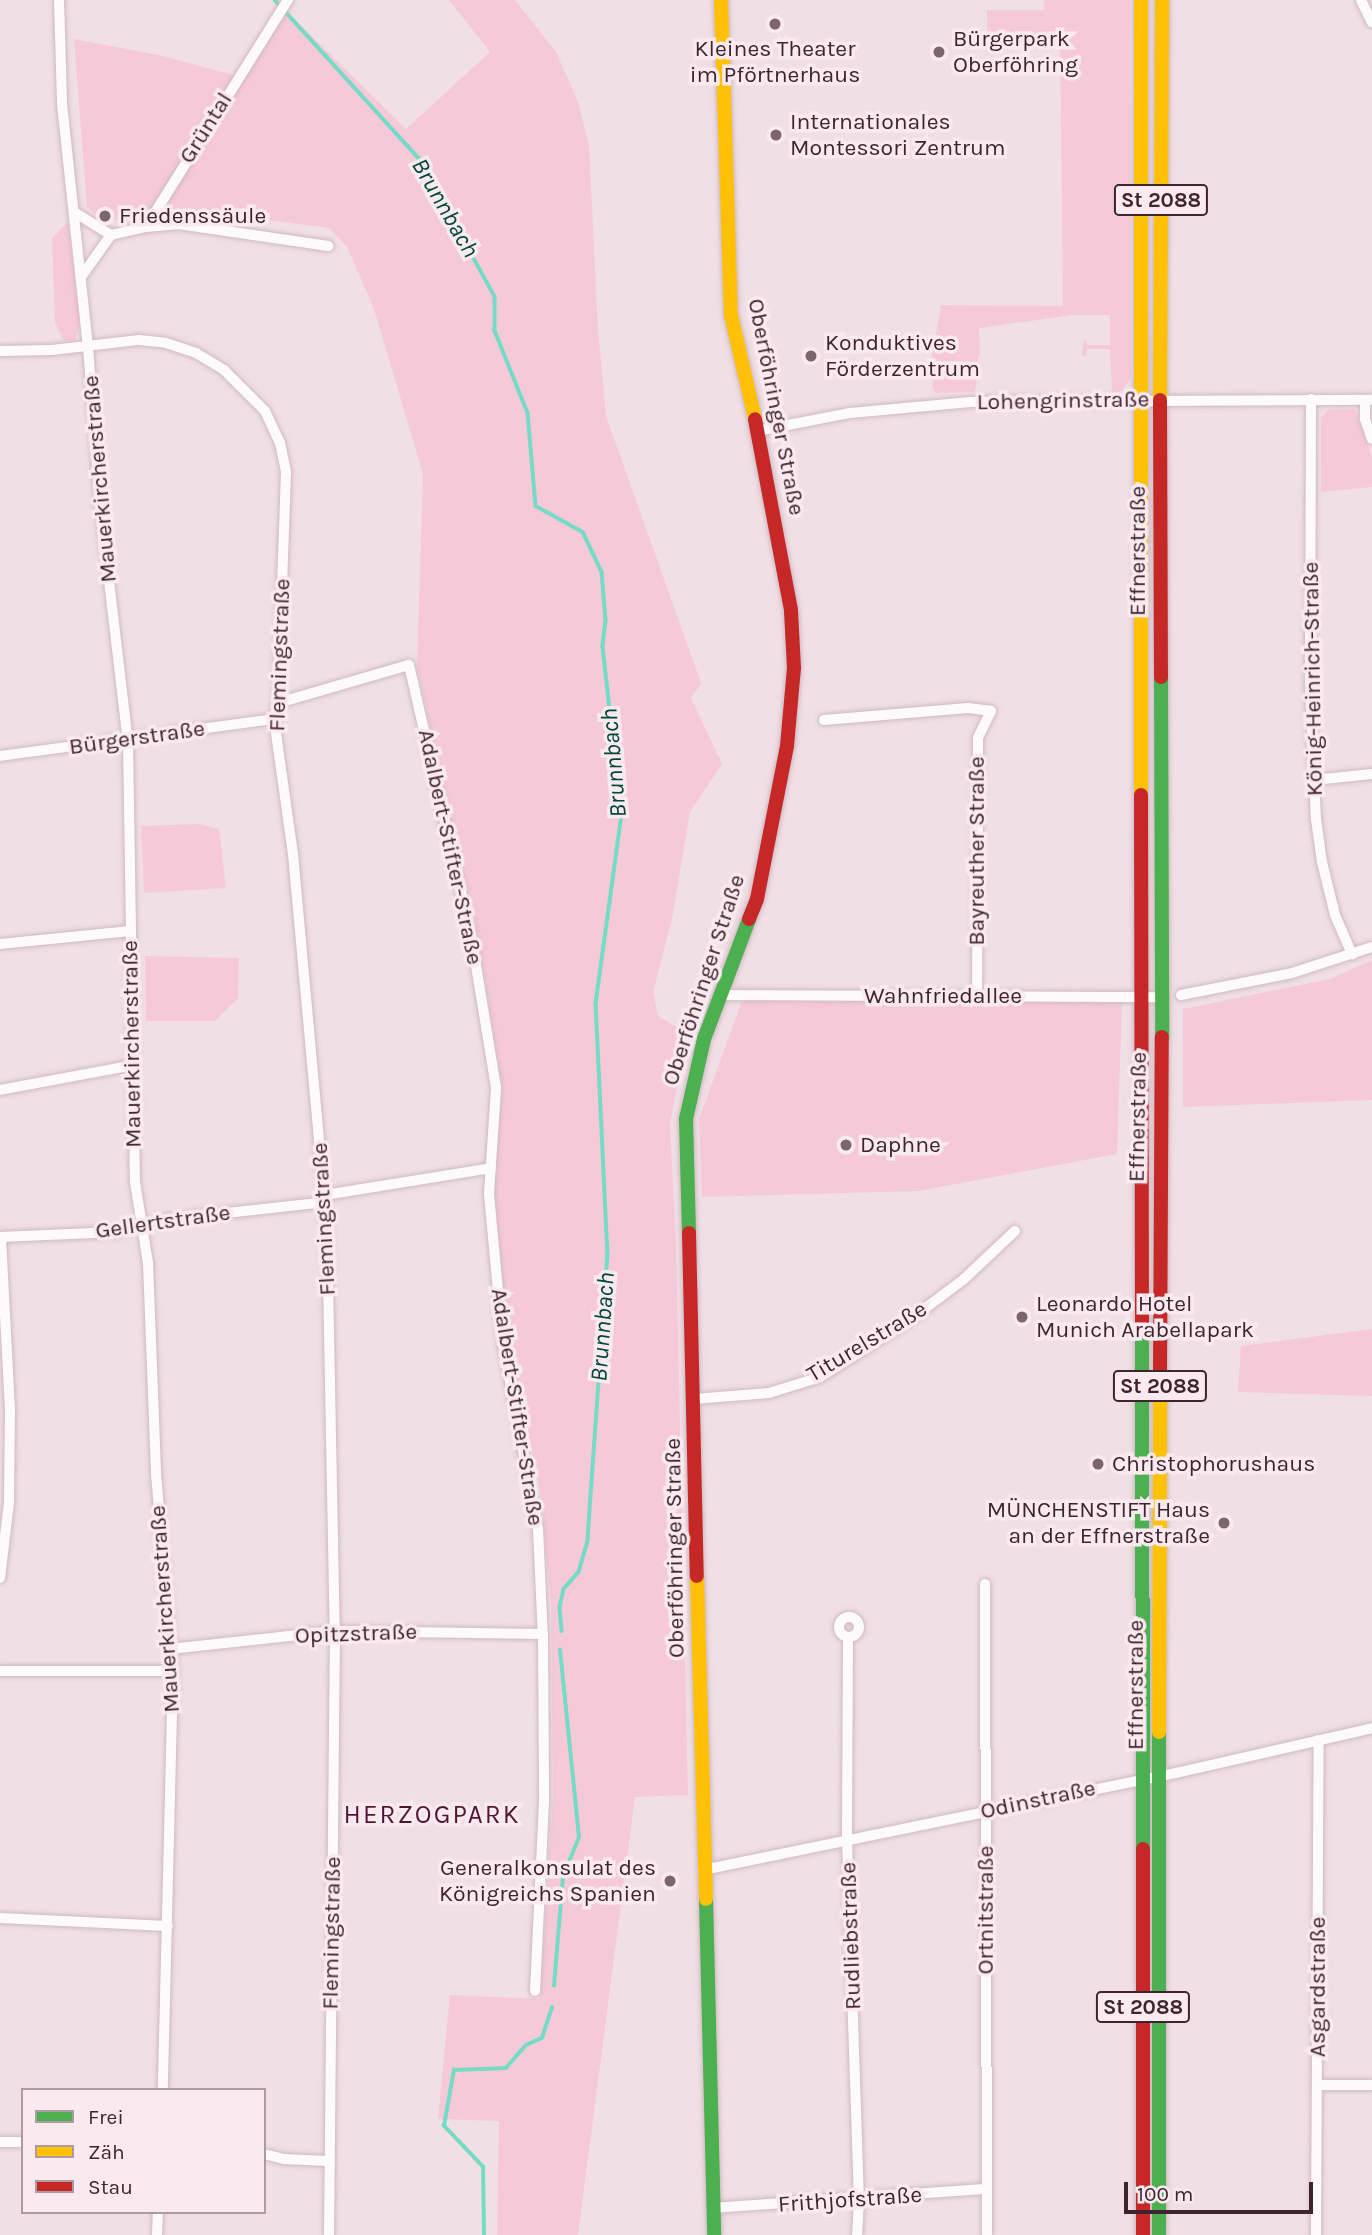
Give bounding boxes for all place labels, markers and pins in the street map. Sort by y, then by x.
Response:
marker: Kleines Theater im Pförtnerhaus [767,16,783,32]
place label: Bürgerpark Oberföhring [953,25,1078,79]
place label: Kleines Theater im Pförtnerhaus [690,35,860,89]
marker: Bürgerpark Oberföhring [931,44,947,60]
place label: Internationales Montessori Zentrum [790,108,1005,162]
marker: Internationales Montessori Zentrum [768,127,784,143]
place label: Friedenssäule [119,202,266,230]
marker: Friedenssäule [97,208,113,224]
place label: Konduktives Förderzentrum [825,329,980,383]
marker: Konduktives Förderzentrum [803,348,819,364]
place label: Daphne [860,1131,941,1159]
marker: Daphne [838,1137,854,1153]
place label: Leonardo Hotel Munich Arabellapark [1036,1290,1254,1344]
marker: Leonardo Hotel Munich Arabellapark [1014,1309,1030,1325]
place label: Christophorushaus [1112,1450,1315,1478]
marker: Christophorushaus [1090,1456,1106,1472]
place label: MÜNCHENSTIFT Haus an der Effnerstraße [987,1496,1210,1550]
marker: MÜNCHENSTIFT Haus an der Effnerstraße [1216,1515,1232,1531]
place label: Generalkonsulat des Königreichs Spanien [439,1854,656,1908]
marker: Generalkonsulat des Königreichs Spanien [662,1873,678,1889]

